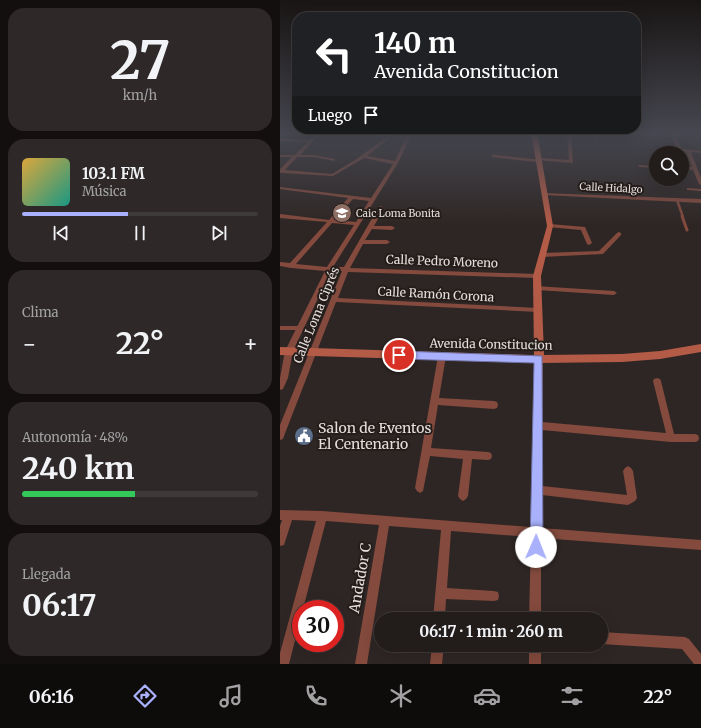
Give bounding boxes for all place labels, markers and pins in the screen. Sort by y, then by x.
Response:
school or university icon: Caic Loma Bonita [331,202,353,224]
place label: Caic Loma Bonita [356,207,441,220]
pin [382,338,416,372]
place label: Salon de Eventos El Centenario [318,419,431,453]
public building icon: Salon de Eventos El Centenario [293,425,315,447]

